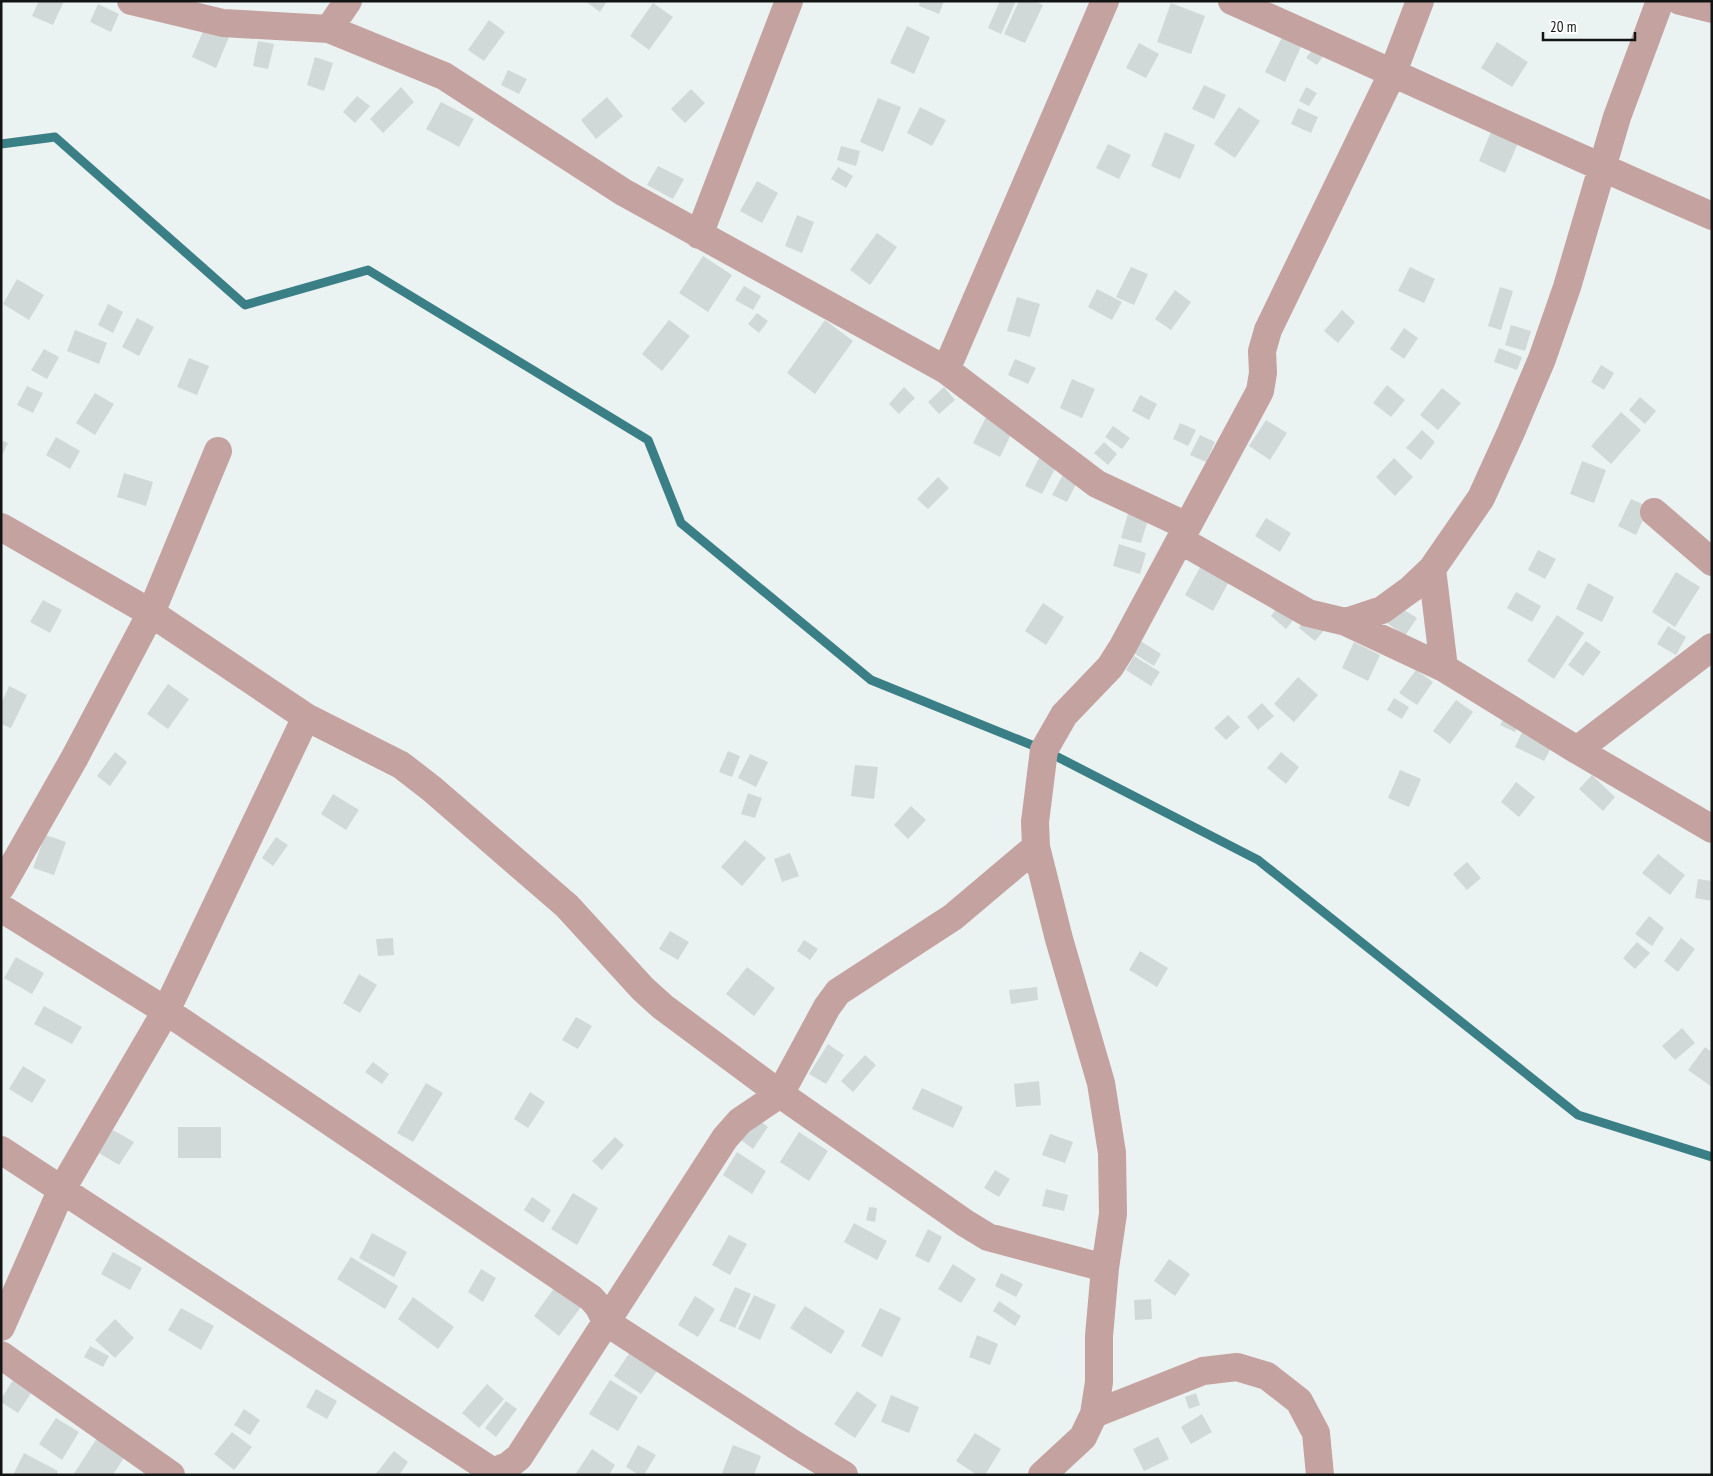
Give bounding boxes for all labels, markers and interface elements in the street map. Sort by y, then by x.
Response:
scale bar [1543,10,1636,42]
text: 20 m [1550,17,1576,36]

